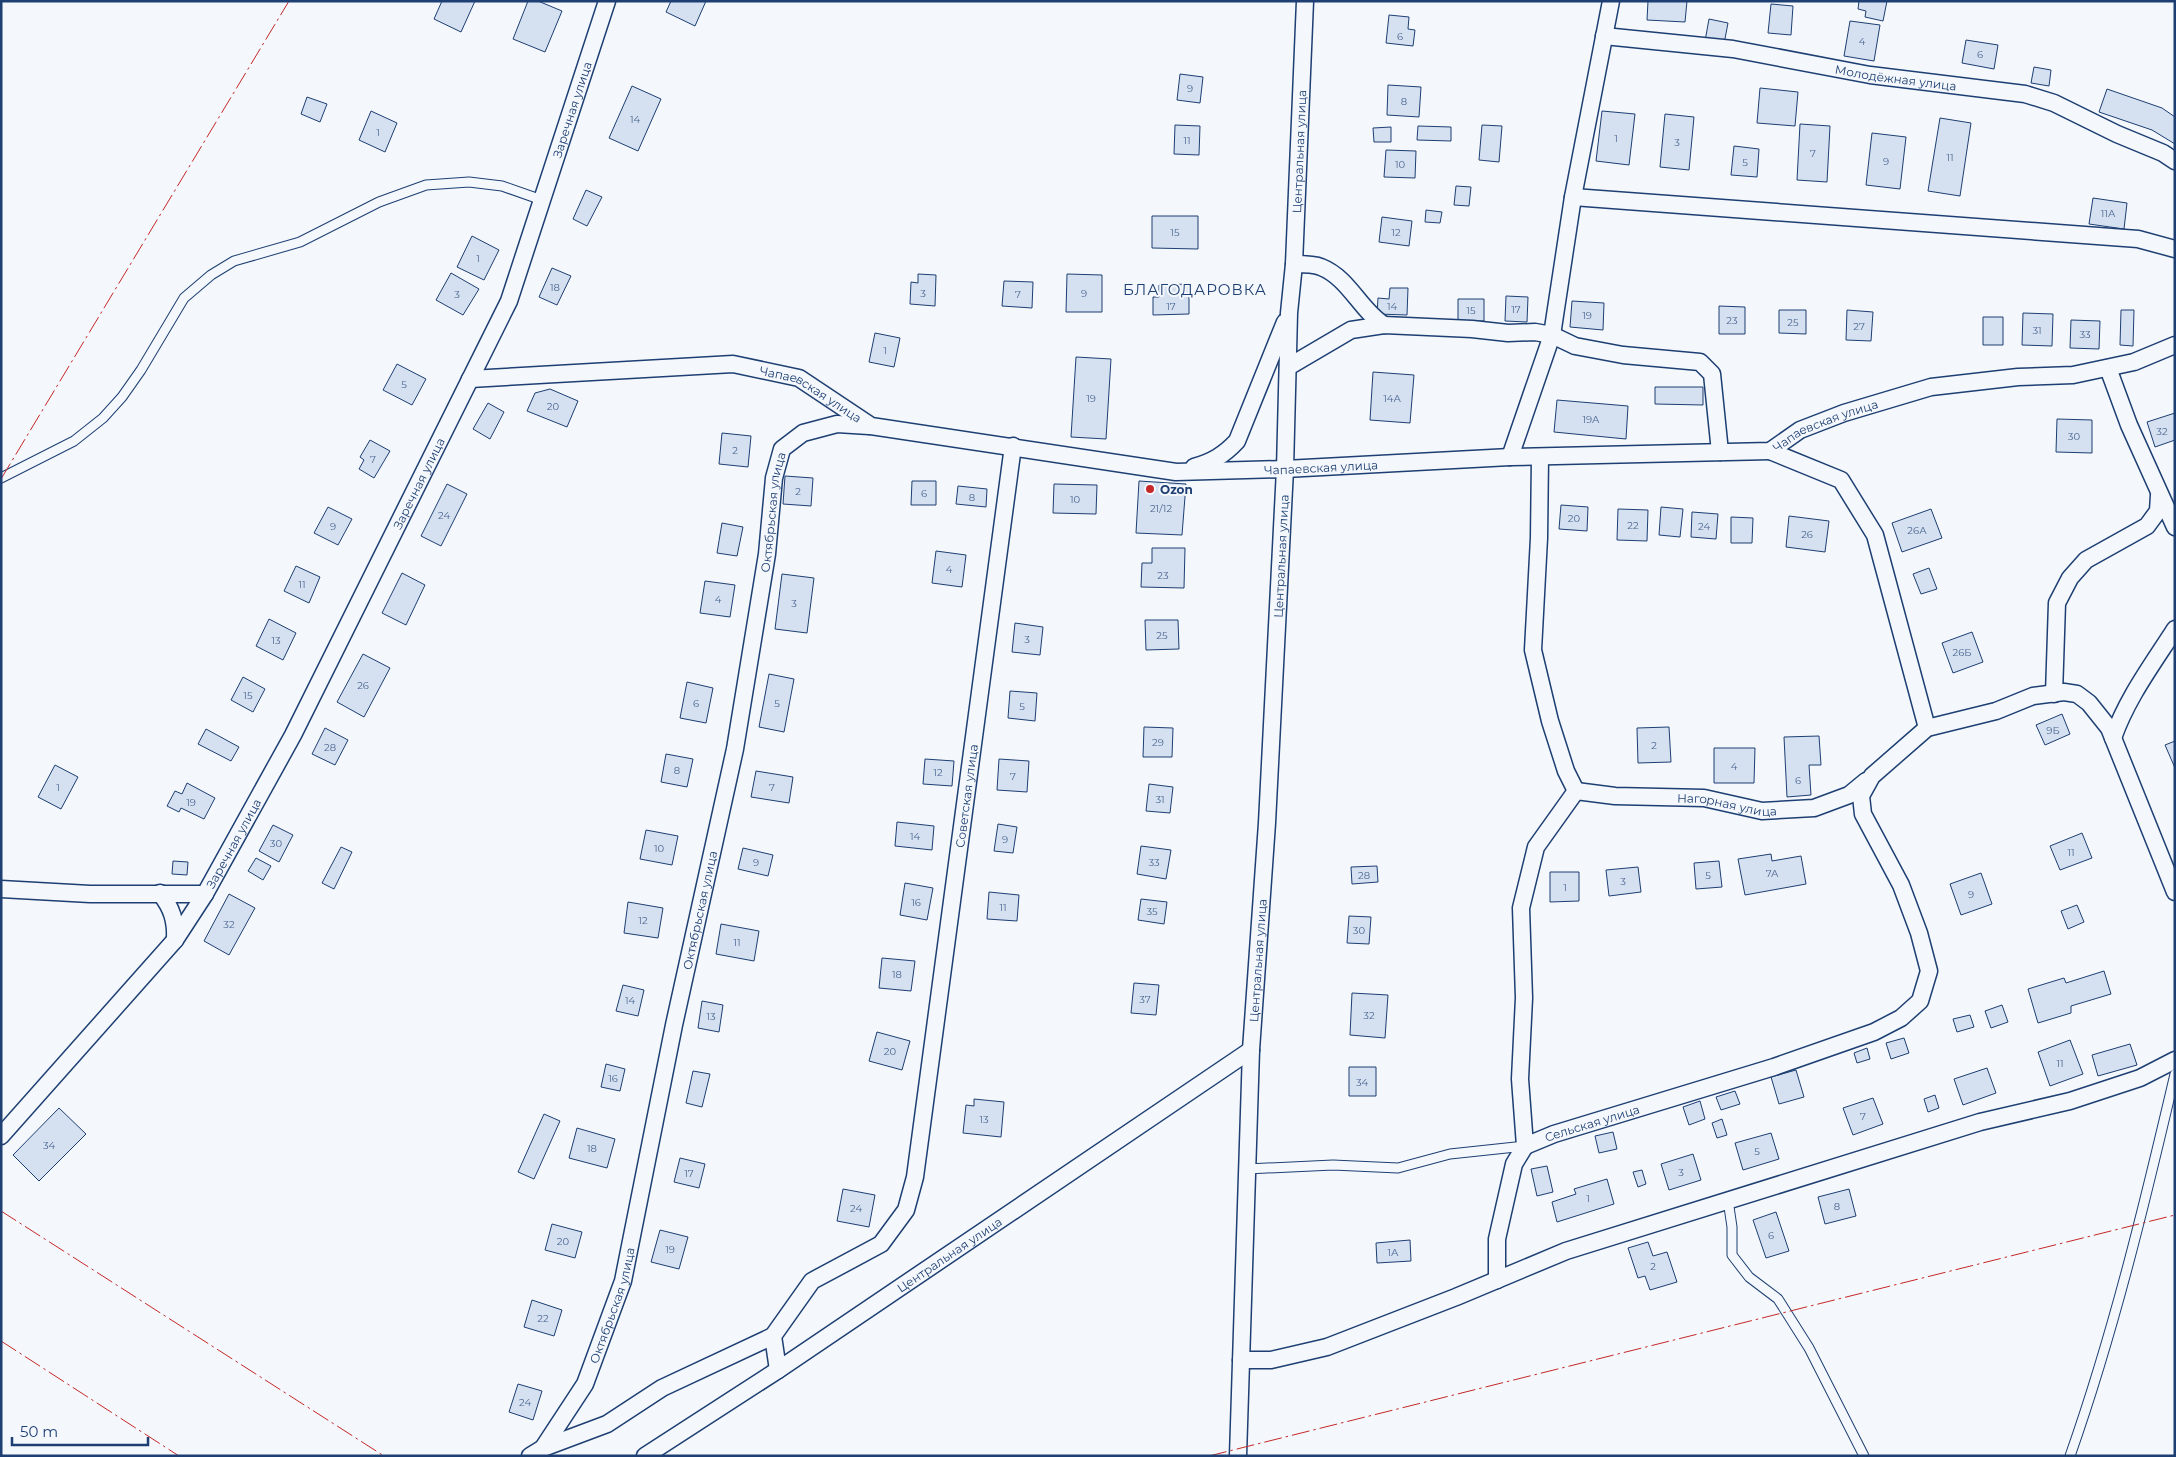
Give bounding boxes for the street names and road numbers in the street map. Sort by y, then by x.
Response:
street label: Заречная улица [549,59,594,160]
street label: Молодёжная улица [1834,61,1957,93]
street label: Центральная улица [1289,90,1309,214]
street label: Чапаевская улица [758,362,865,425]
street label: Чапаевская улица [1770,396,1880,454]
street label: Заречная улица [389,435,447,531]
street label: Октябрьская улица [757,450,788,573]
street label: Чапаевская улица [1264,457,1378,477]
street label: Центральная улица [1270,494,1291,618]
street label: Советская улица [952,743,980,849]
street label: Нагорная улица [1677,790,1777,819]
street label: Заречная улица [202,796,264,891]
street label: Октябрьская улица [679,849,720,971]
street label: Центральная улица [1245,898,1269,1023]
street label: Сельская улица [1542,1101,1641,1145]
street label: Центральная улица [894,1213,1005,1295]
street label: Октябрьская улица [586,1246,637,1365]

